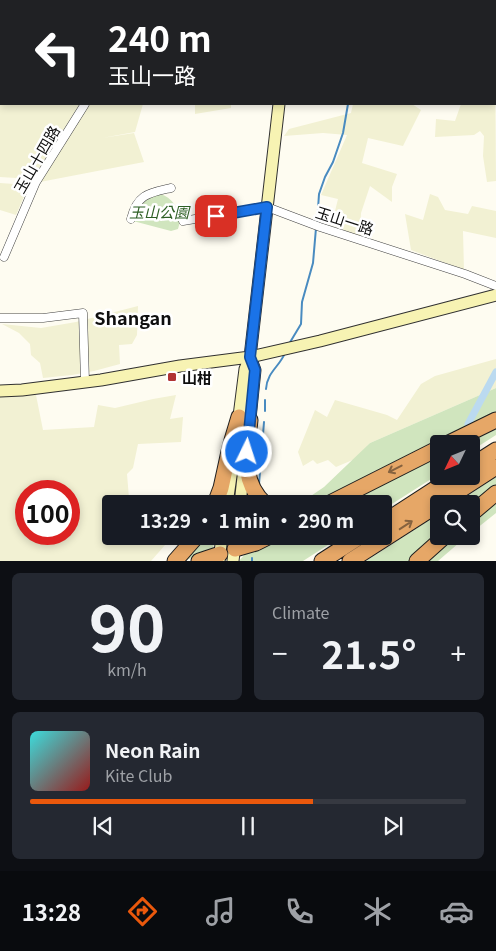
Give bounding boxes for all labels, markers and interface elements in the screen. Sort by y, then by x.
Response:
text: 240 m [108,11,212,62]
icon: left [25,20,90,85]
text: 玉山一路 [108,58,196,90]
street label: 玉山十四路 [8,121,64,197]
pin [195,195,237,237]
park label: 玉山公園 [129,201,191,222]
street label: 玉山一路 [313,201,377,239]
icon: arrive [202,202,230,230]
district label: Shangan [94,304,172,330]
place label: 山柑 [182,367,212,388]
marker: 山柑 [166,371,178,383]
position arrow [220,425,272,477]
north arrow [430,435,480,485]
map controls [430,435,480,545]
one-way arrow [388,465,403,475]
speed limit sign: 100 [15,480,80,545]
button: search [430,495,480,545]
text: 13:29 · 1 min · 290 m [140,506,354,533]
one-way arrow [399,520,413,530]
text: 90 [89,577,165,671]
text: Climate [272,600,329,624]
text: 21.5° [322,625,416,680]
text: − [272,632,288,672]
text: + [450,632,466,672]
text: km/h [107,657,147,681]
text: Neon Rain [105,736,201,763]
text: Kite Club [105,763,172,787]
icon: previous [89,812,117,840]
icon: pause [234,812,262,840]
icon: next [379,812,407,840]
icon: directions [125,894,160,929]
icon: music [203,894,238,929]
icon: phone [282,894,317,929]
icon: climate [360,894,395,929]
icon: car [439,894,474,929]
text: 13:28 [22,895,81,927]

